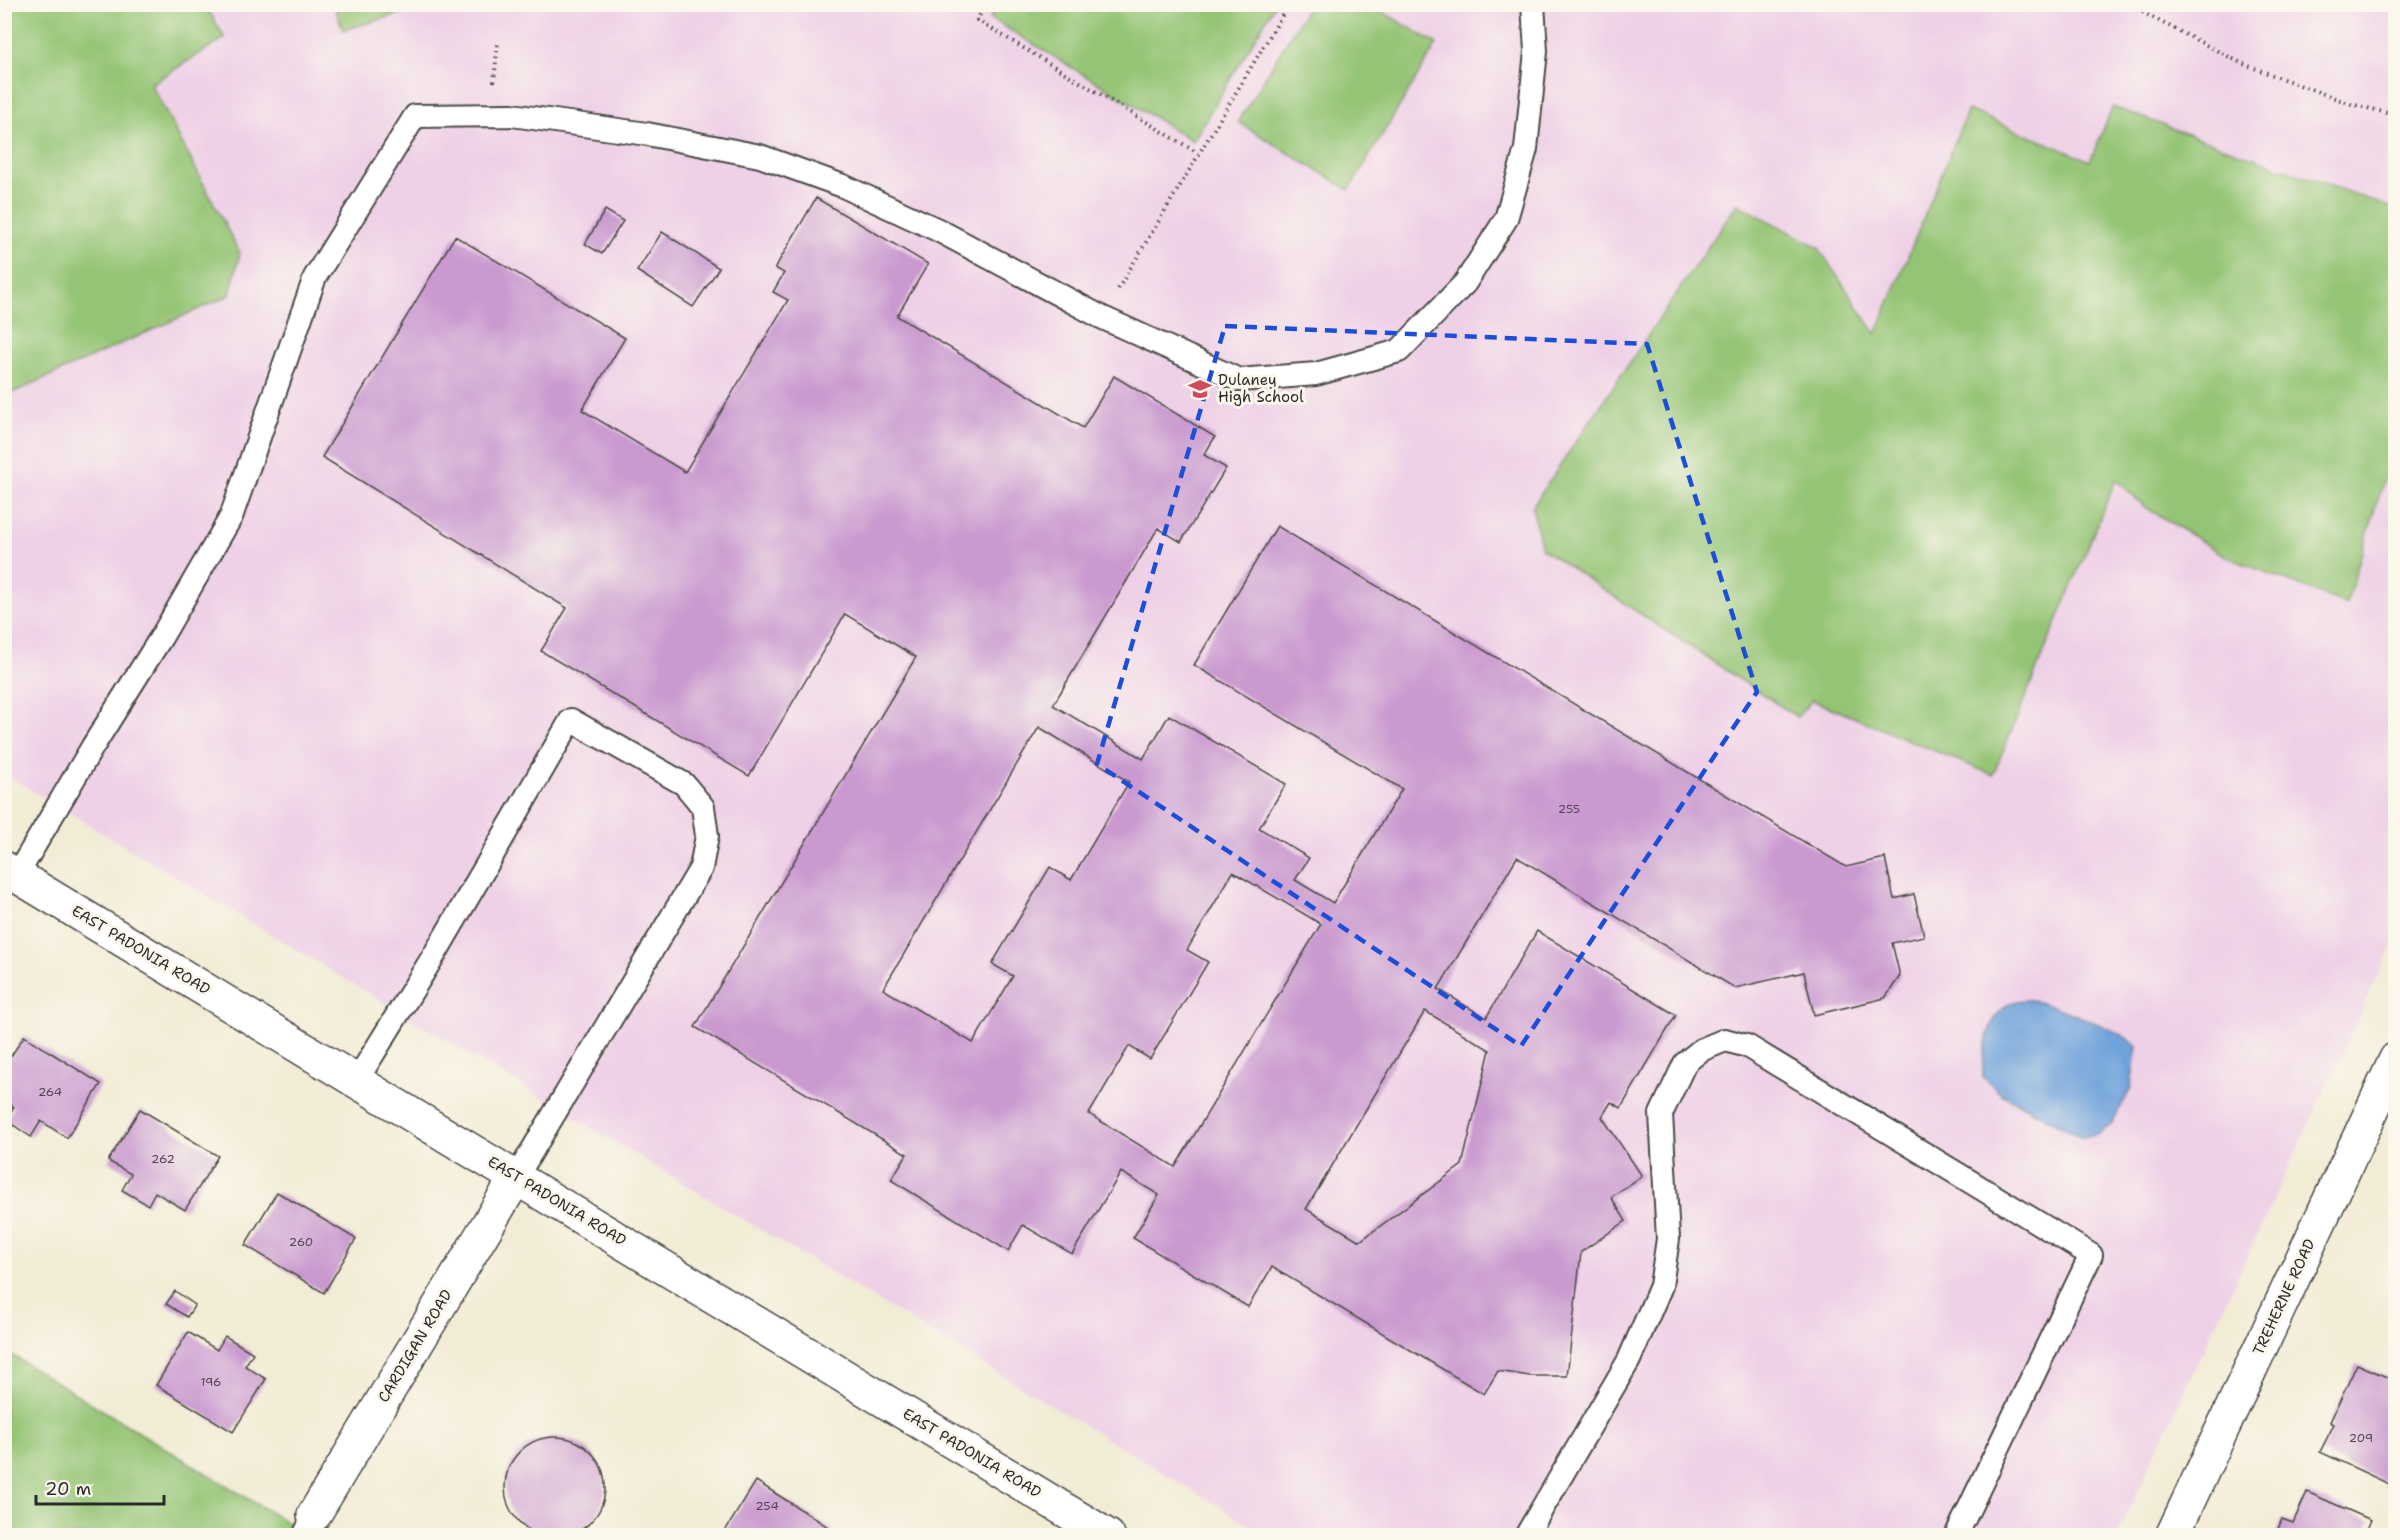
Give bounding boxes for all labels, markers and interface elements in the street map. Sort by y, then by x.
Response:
place label: Dulaney High School [1218,370,1304,407]
school or university icon: Dulaney High School [1187,376,1213,402]
house number: 255 [1558,801,1580,817]
street label: EAST PADONIA ROAD [68,901,214,999]
house number: 264 [38,1084,62,1100]
house number: 262 [151,1151,175,1167]
street label: EAST PADONIA ROAD [484,1152,630,1250]
house number: 260 [289,1234,313,1250]
street label: TREHERNE ROAD [2248,1235,2320,1358]
street label: CARDIGAN ROAD [373,1286,457,1406]
house number: 196 [200,1374,222,1390]
street label: EAST PADONIA ROAD [899,1404,1045,1502]
house number: 209 [2349,1430,2373,1446]
scale bar [36,1468,164,1506]
text: 20 m [45,1477,91,1501]
house number: 254 [755,1498,779,1514]

